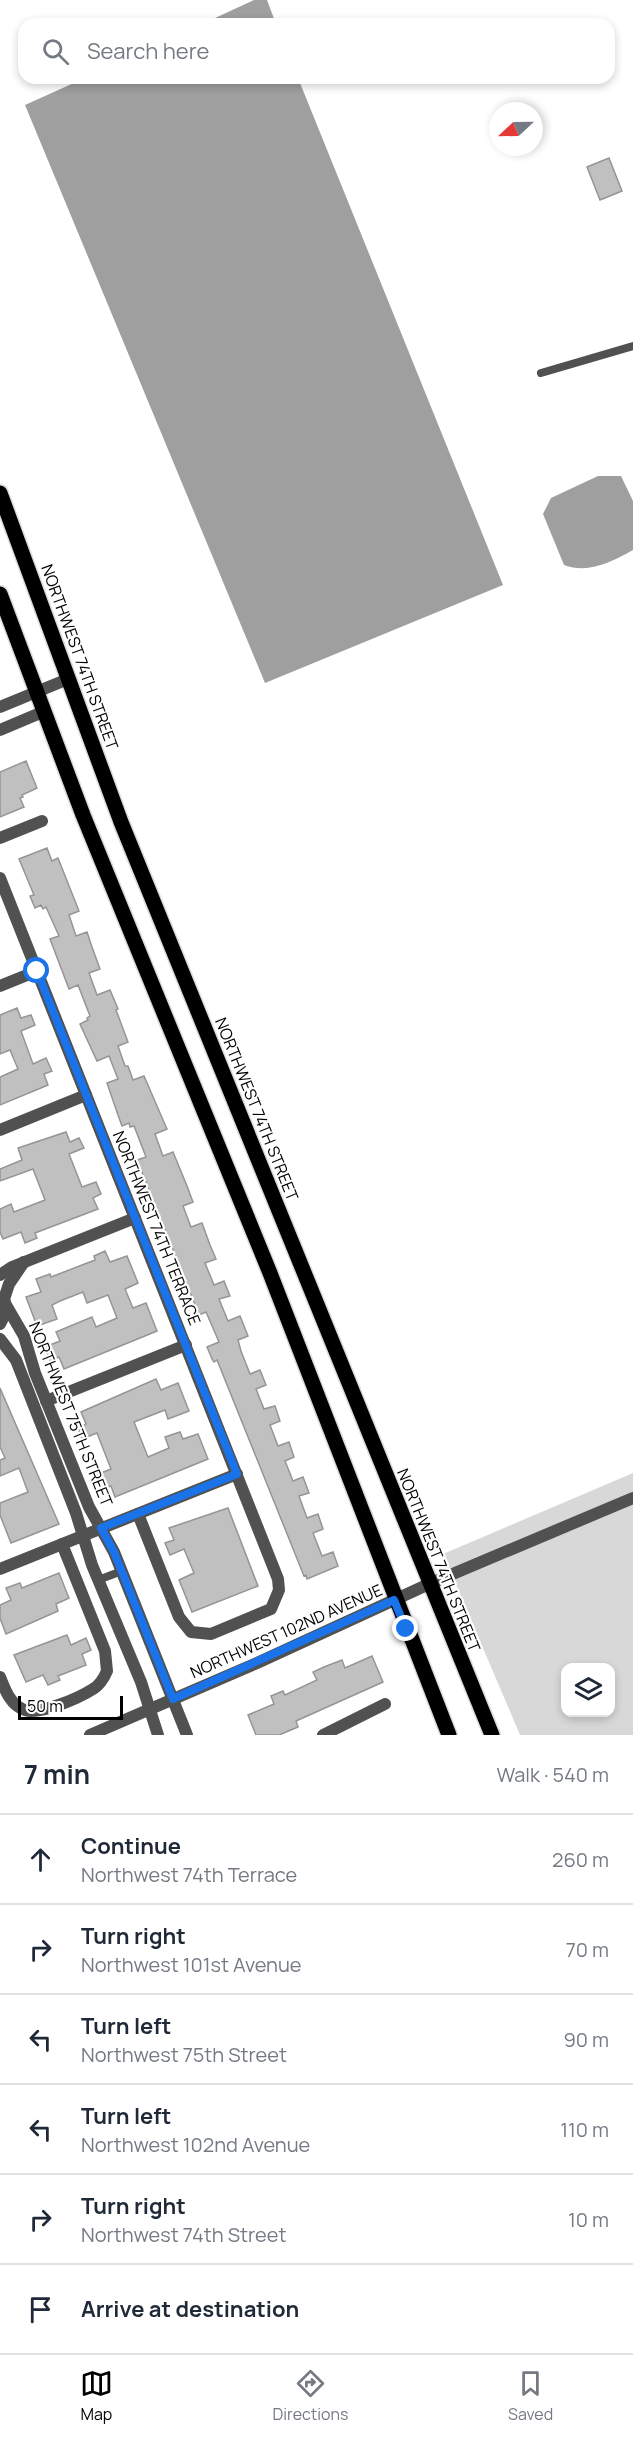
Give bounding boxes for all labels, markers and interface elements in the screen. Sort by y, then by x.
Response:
search box [18,18,615,84]
icon: search [39,35,72,68]
text: Search here [87,36,209,66]
north arrow [489,102,543,156]
street label: NORTHWEST 74TH STREET [36,561,124,753]
route start [23,957,49,983]
street label: NORTHWEST 74TH STREET [210,1014,304,1204]
street label: NORTHWEST 74TH TERRACE [108,1128,206,1328]
street label: NORTHWEST 75TH STREET [24,1318,118,1510]
street label: NORTHWEST 74TH STREET [392,1465,486,1655]
street label: NORTHWEST 102ND AVENUE [187,1579,385,1683]
route end [392,1615,418,1641]
map controls [561,1663,615,1717]
button: layers [561,1663,615,1717]
scale bar [18,1693,123,1720]
text: 50 m [27,1695,63,1717]
text: 7 min [24,1756,90,1792]
text: Walk · 540 m [496,1761,609,1788]
text: Continue [81,1831,181,1861]
icon: ahead [24,1843,57,1876]
text: 260 m [552,1846,609,1873]
text: Northwest 74th Terrace [81,1861,297,1888]
text: Turn right [81,1921,186,1951]
icon: right [24,1933,57,1966]
text: 70 m [566,1936,609,1963]
text: Northwest 101st Avenue [81,1951,302,1978]
text: Turn left [81,2011,171,2041]
icon: left [24,2023,57,2056]
text: 90 m [563,2026,609,2053]
text: Northwest 75th Street [81,2041,287,2068]
text: Turn left [81,2101,171,2131]
icon: left [24,2113,57,2146]
text: 110 m [560,2116,609,2143]
text: Northwest 102nd Avenue [81,2131,310,2158]
text: Turn right [81,2191,186,2221]
icon: right [24,2203,57,2236]
text: 10 m [568,2206,609,2233]
text: Northwest 74th Street [81,2221,286,2248]
icon: arrive [24,2293,57,2326]
text: Arrive at destination [81,2294,299,2324]
tab: Map [80,2367,113,2425]
tab: Directions [273,2367,348,2425]
tab: Saved [508,2367,553,2425]

